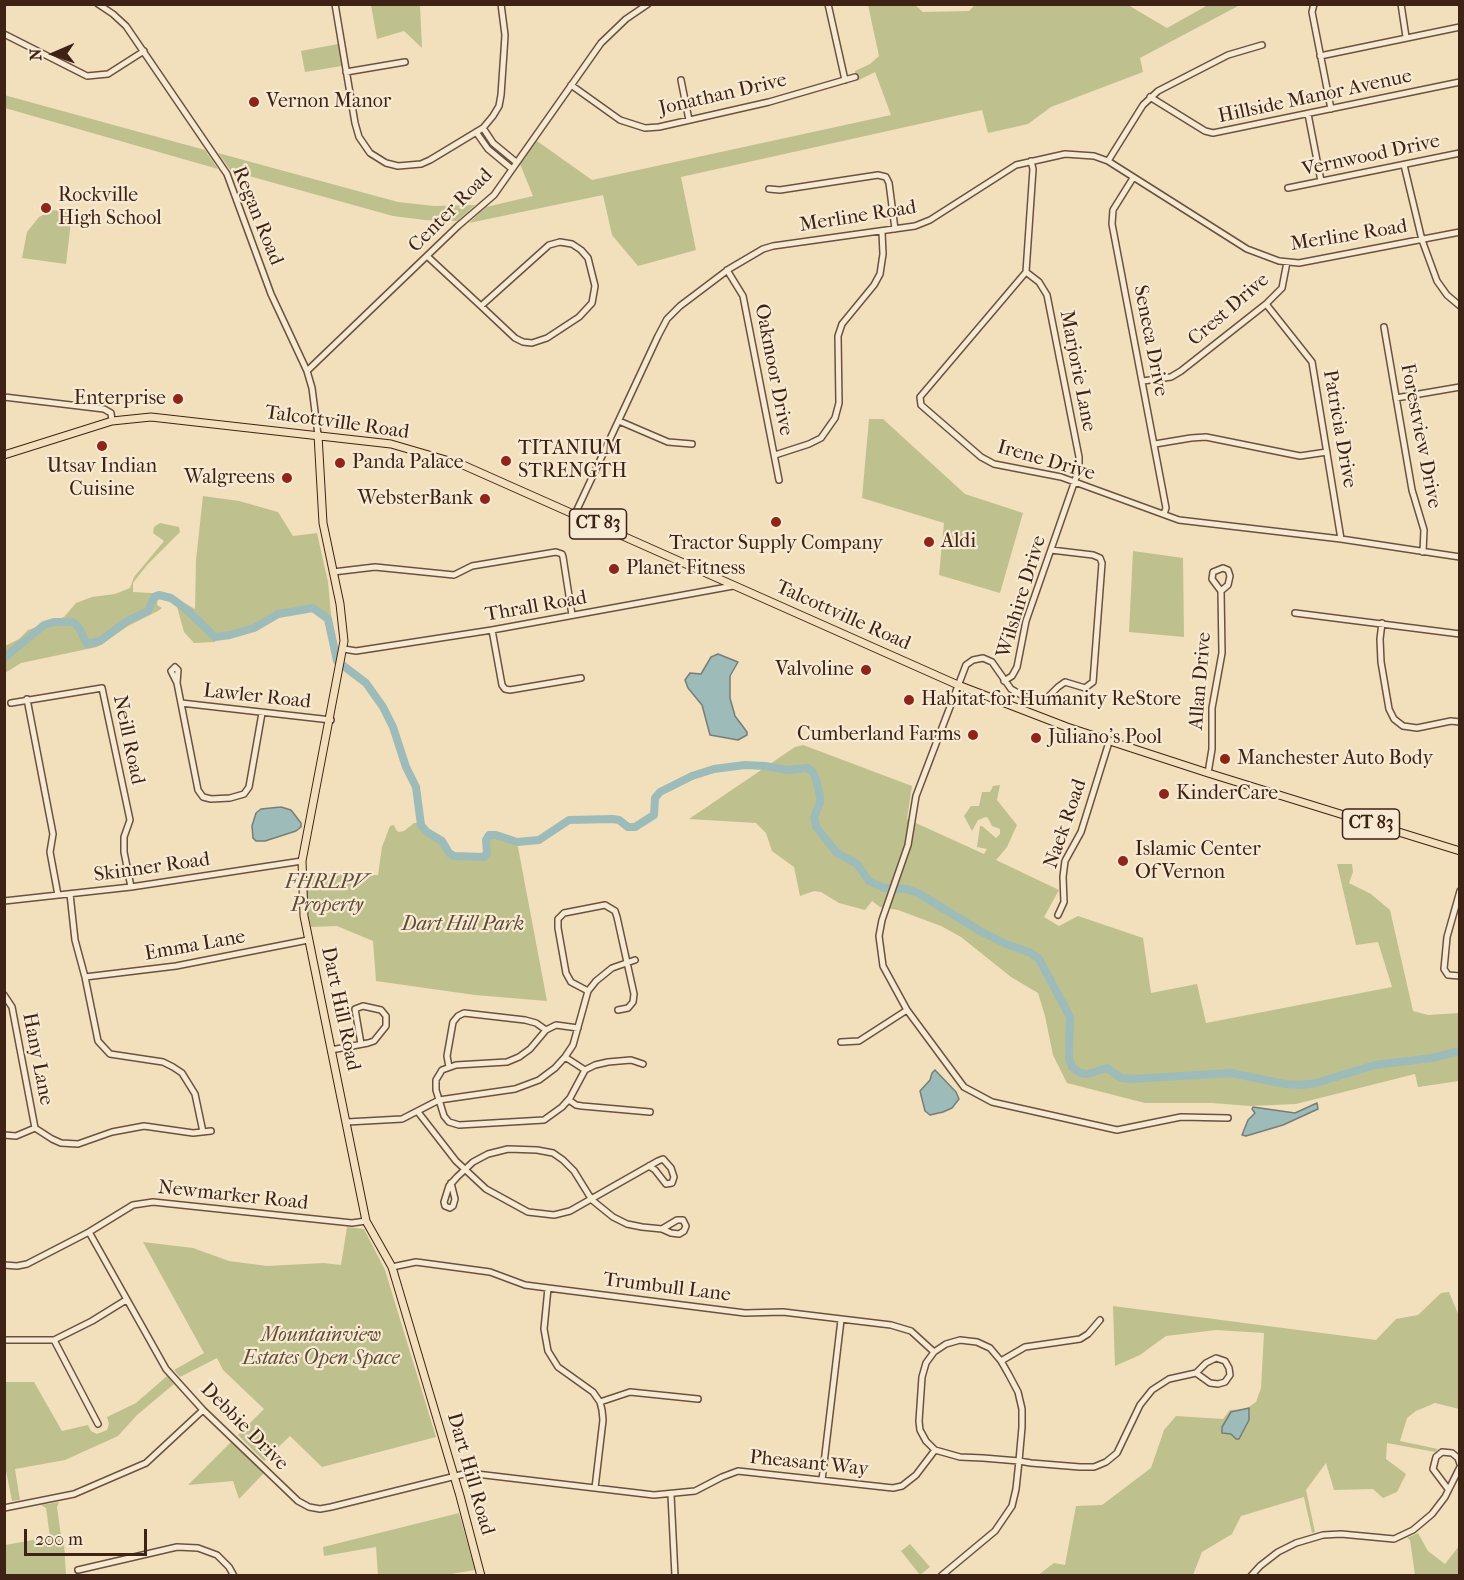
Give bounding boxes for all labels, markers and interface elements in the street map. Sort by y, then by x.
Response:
north arrow [24,24,84,84]
text: N [26,48,45,61]
street label: Hillside Manor Avenue [1216,65,1414,129]
street label: Jonathan Drive [657,69,789,121]
place label: Vernon Manor [266,90,391,114]
marker: Vernon Manor [247,95,261,109]
street label: Vernwood Drive [1300,130,1442,182]
street label: Regan Road [226,163,288,269]
street label: Center Road [404,164,498,258]
place label: Rockville High School [58,184,162,231]
street label: Merline Road [798,196,918,238]
marker: Rockville High School [39,201,53,215]
street label: Merline Road [1289,215,1409,257]
street label: Crest Drive [1184,268,1274,352]
street label: Seneca Drive [1127,283,1173,399]
street label: Oakmoor Drive [748,302,798,438]
street label: Marjorie Lane [1054,309,1100,433]
street label: Forestview Drive [1394,362,1446,510]
street label: Patricia Drive [1317,368,1361,490]
place label: Enterprise [74,387,166,411]
marker: Enterprise [171,392,185,406]
street label: Talcottville Road [263,401,411,445]
street label: Irene Drive [994,436,1098,486]
place label: TITANIUM STRENGTH [518,437,627,484]
marker: Utsav Indian Cuisine [95,439,109,453]
place label: Panda Palace [352,451,464,475]
marker: TITANIUM STRENGTH [499,454,513,468]
place label: Utsav Indian Cuisine [47,455,157,502]
marker: Panda Palace [333,456,347,470]
place label: Walgreens [184,466,275,490]
marker: Walgreens [280,471,294,485]
place label: WebsterBank [358,487,473,511]
marker: WebsterBank [478,492,492,506]
road number: CT 83 [570,509,626,539]
marker: Tractor Supply Company [769,515,783,529]
place label: Aldi [941,530,976,554]
place label: Tractor Supply Company [669,532,883,556]
street label: Wilshire Drive [992,533,1052,661]
marker: Aldi [922,535,936,549]
place label: Planet Fitness [626,557,745,581]
marker: Planet Fitness [607,562,621,576]
street label: Talcottville Road [772,576,914,656]
street label: Thrall Road [483,586,589,628]
street label: Allan Drive [1185,631,1217,731]
place label: Valvoline [775,658,854,682]
marker: Valvoline [859,663,873,677]
street label: Lawler Road [202,679,312,715]
place label: Habitat for Humanity ReStore [921,688,1181,712]
street label: Neill Road [107,693,149,787]
marker: Habitat for Humanity ReStore [902,693,916,707]
place label: Cumberland Farms [797,723,961,747]
place label: Juliano's Pool [1048,726,1162,750]
marker: Cumberland Farms [966,728,980,742]
marker: Juliano's Pool [1029,731,1043,745]
place label: Manchester Auto Body [1237,747,1433,771]
marker: Manchester Auto Body [1218,752,1232,766]
street label: Naek Road [1040,776,1092,872]
place label: KinderCare [1176,782,1278,806]
marker: KinderCare [1157,787,1171,801]
road number: CT 83 [1342,809,1400,839]
place label: Islamic Center Of Vernon [1135,838,1261,885]
street label: Skinner Road [92,848,212,888]
marker: Islamic Center Of Vernon [1116,854,1130,868]
park label: FHRLPV Property [285,871,369,918]
park label: Dart Hill Park [402,913,524,937]
street label: Emma Lane [143,925,247,967]
street label: Dart Hill Road [315,945,365,1073]
street label: Hany Lane [16,1011,58,1107]
street label: Newmarker Road [157,1176,309,1216]
street label: Trumbull Lane [602,1268,732,1308]
park label: Mountainview Estates Open Space [243,1324,399,1371]
street label: Debbie Drive [195,1378,293,1476]
street label: Dart Hill Road [441,1410,499,1538]
street label: Pheasant Way [748,1446,870,1482]
scale bar [27,1517,150,1555]
text: 200 m [35,1529,83,1550]

